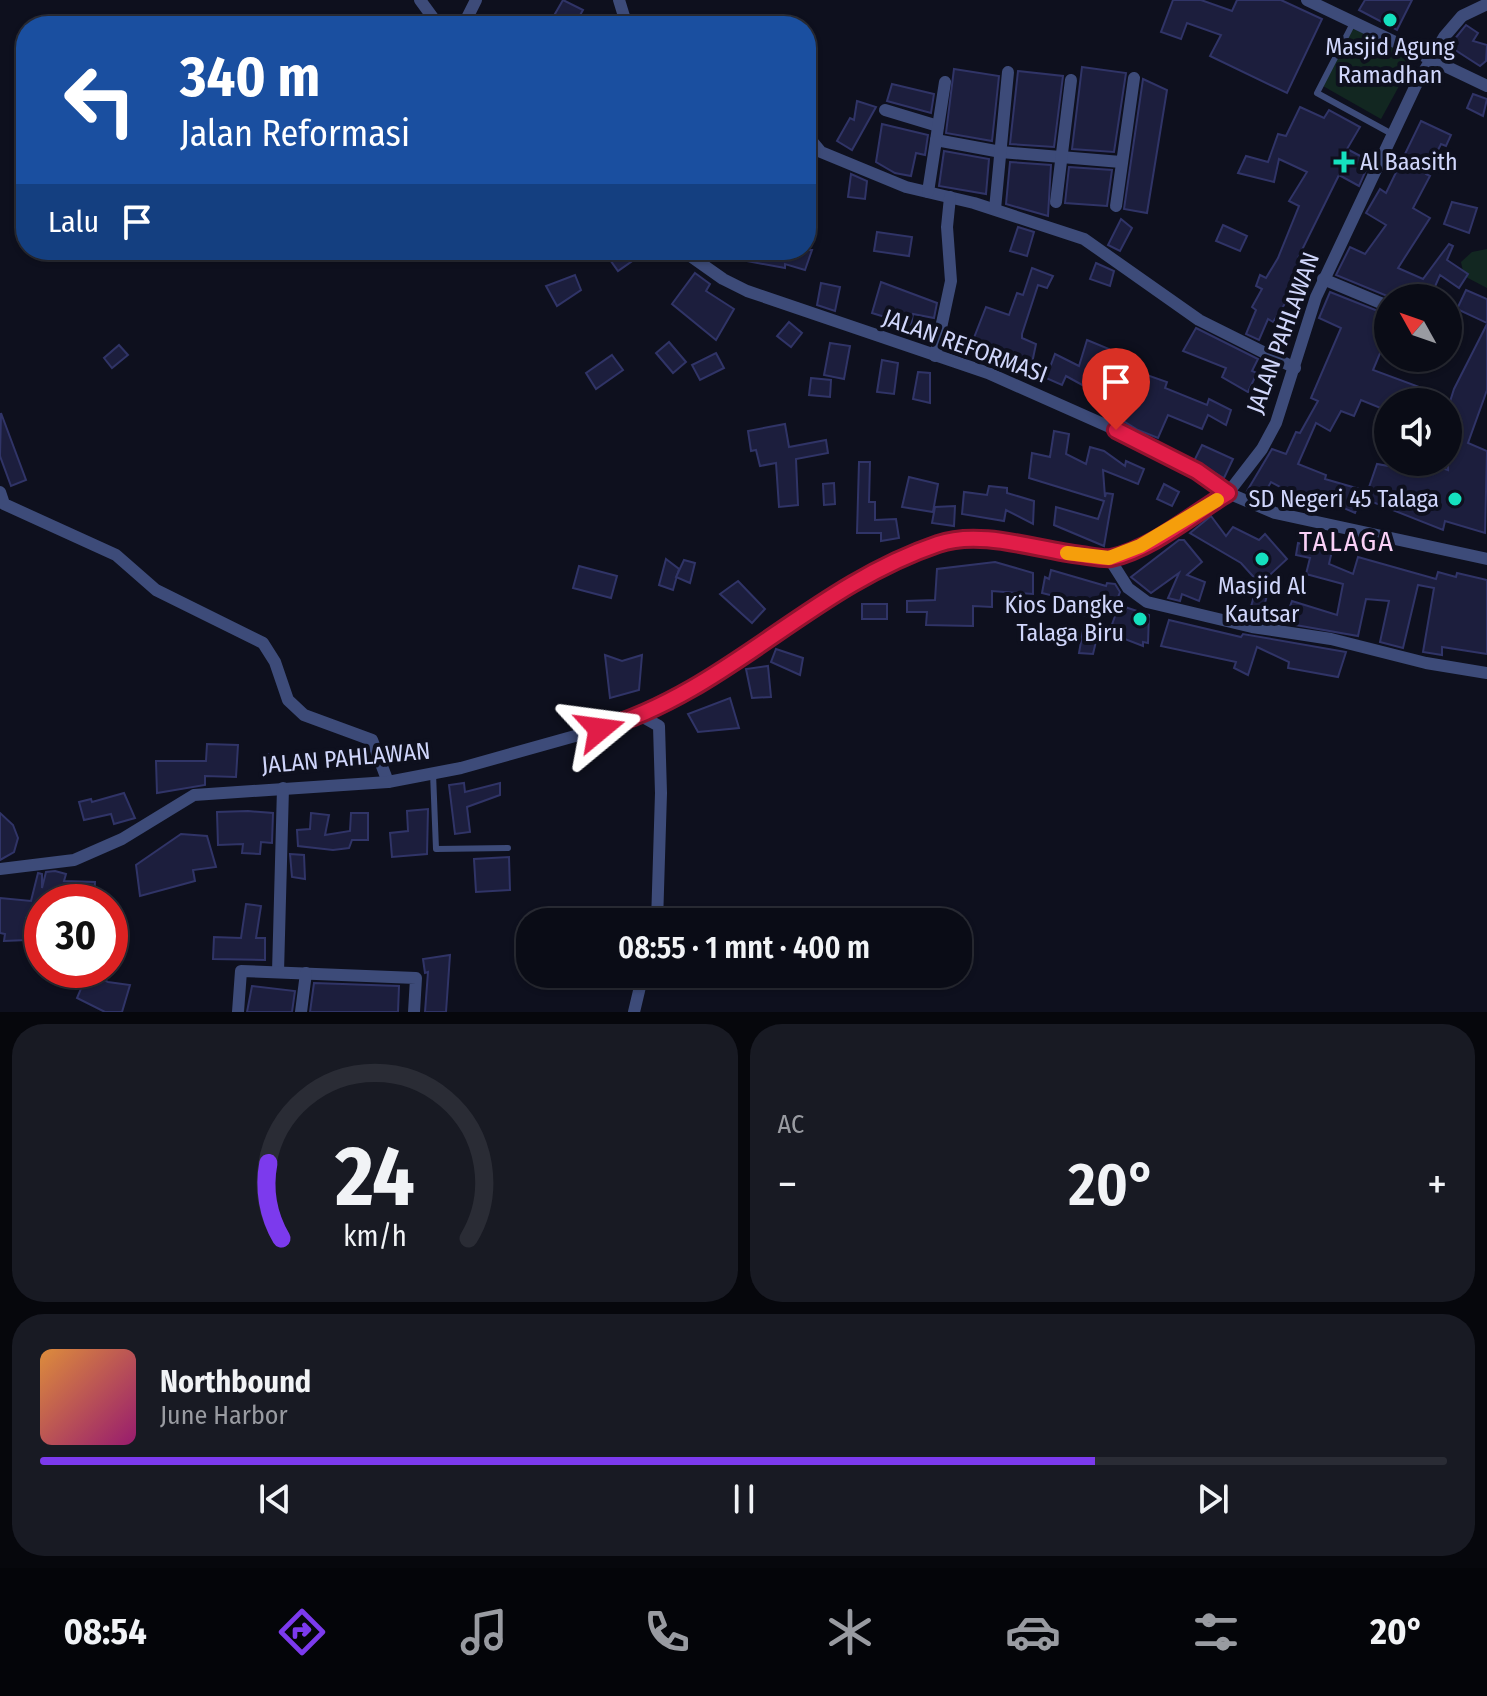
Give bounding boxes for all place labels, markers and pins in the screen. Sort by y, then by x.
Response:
marker: Masjid Agung Ramadhan [1381,11,1399,29]
place label: Masjid Agung Ramadhan [1325,33,1456,89]
place label: Al Baasith [1360,148,1458,176]
marker: Al Baasith [1335,153,1353,171]
pin [1082,348,1150,430]
place label: SD Negeri 45 Talaga [1248,485,1439,513]
marker: SD Negeri 45 Talaga [1446,490,1464,508]
marker: Masjid Al Kautsar [1253,550,1271,568]
place label: Masjid Al Kautsar [1218,572,1306,628]
place label: Kios Dangke Talaga Biru [1005,591,1124,647]
marker: Kios Dangke Talaga Biru [1131,610,1149,628]

